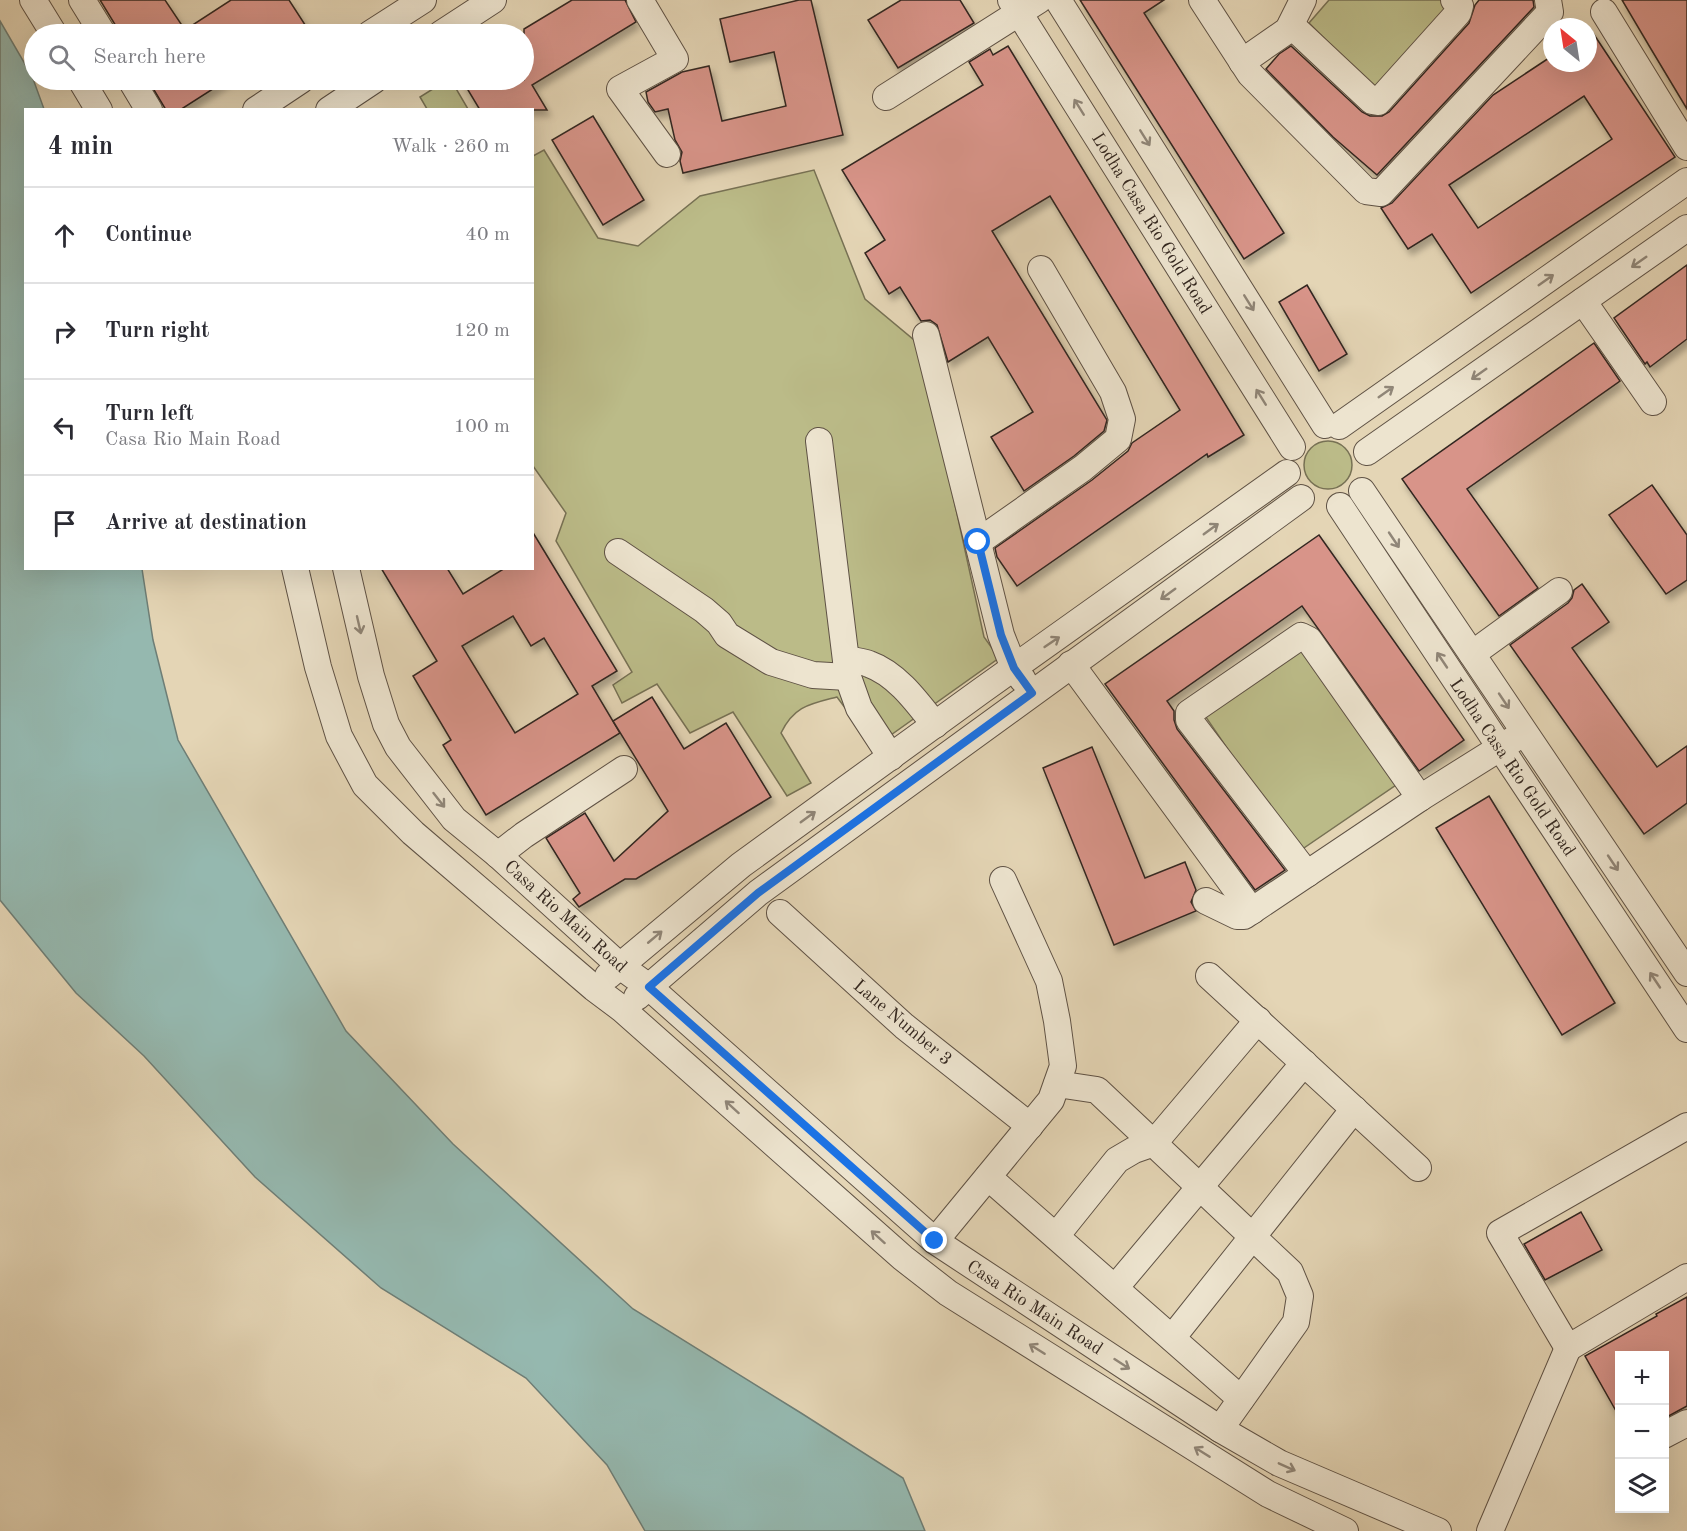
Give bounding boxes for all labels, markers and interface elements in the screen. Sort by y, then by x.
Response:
north arrow [1543,18,1597,72]
search box [24,24,534,90]
icon: search [45,41,78,74]
text: Search here [93,46,206,68]
one-way arrow [1072,99,1085,116]
one-way arrow [1140,129,1152,146]
street label: Lodha Casa Rio Gold Road [1088,130,1214,317]
text: 4 min [48,134,113,160]
text: Walk · 260 m [391,137,510,157]
icon: ahead [48,219,81,252]
text: Continue [105,224,192,246]
text: 40 m [465,225,510,245]
one-way arrow [1631,256,1648,268]
one-way arrow [1537,274,1554,286]
one-way arrow [1243,295,1255,311]
icon: right [48,315,81,348]
text: Turn right [105,320,209,342]
text: 120 m [454,321,510,341]
one-way arrow [1472,368,1488,380]
one-way arrow [1378,386,1394,398]
one-way arrow [1254,389,1266,406]
text: Turn left [105,403,194,425]
icon: left [48,411,81,444]
text: 100 m [454,417,510,437]
text: Casa Rio Main Road [105,430,281,450]
icon: arrive [48,507,81,540]
text: Arrive at destination [105,512,307,534]
one-way arrow [1202,522,1218,535]
route start [964,528,990,554]
one-way arrow [1388,531,1401,548]
one-way arrow [1161,588,1177,600]
one-way arrow [354,616,366,635]
one-way arrow [1043,636,1060,648]
one-way arrow [1436,652,1448,669]
street label: Lodha Casa Rio Gold Road [1446,676,1578,860]
one-way arrow [1497,693,1510,710]
one-way arrow [432,792,445,808]
one-way arrow [800,811,816,823]
one-way arrow [1607,854,1619,871]
street label: Casa Rio Main Road [501,857,630,976]
one-way arrow [647,930,662,944]
one-way arrow [1648,972,1660,989]
street label: Lane Number 3 [850,977,955,1069]
one-way arrow [725,1100,740,1114]
route end [921,1227,947,1253]
one-way arrow [871,1230,886,1244]
street label: Casa Rio Main Road [963,1257,1106,1358]
one-way arrow [1029,1342,1046,1354]
map controls [1615,1351,1669,1513]
button: + [1615,1351,1669,1405]
one-way arrow [1113,1358,1129,1370]
button: − [1615,1405,1669,1459]
one-way arrow [1194,1446,1211,1458]
button: layers [1615,1459,1669,1513]
one-way arrow [1278,1461,1296,1473]

